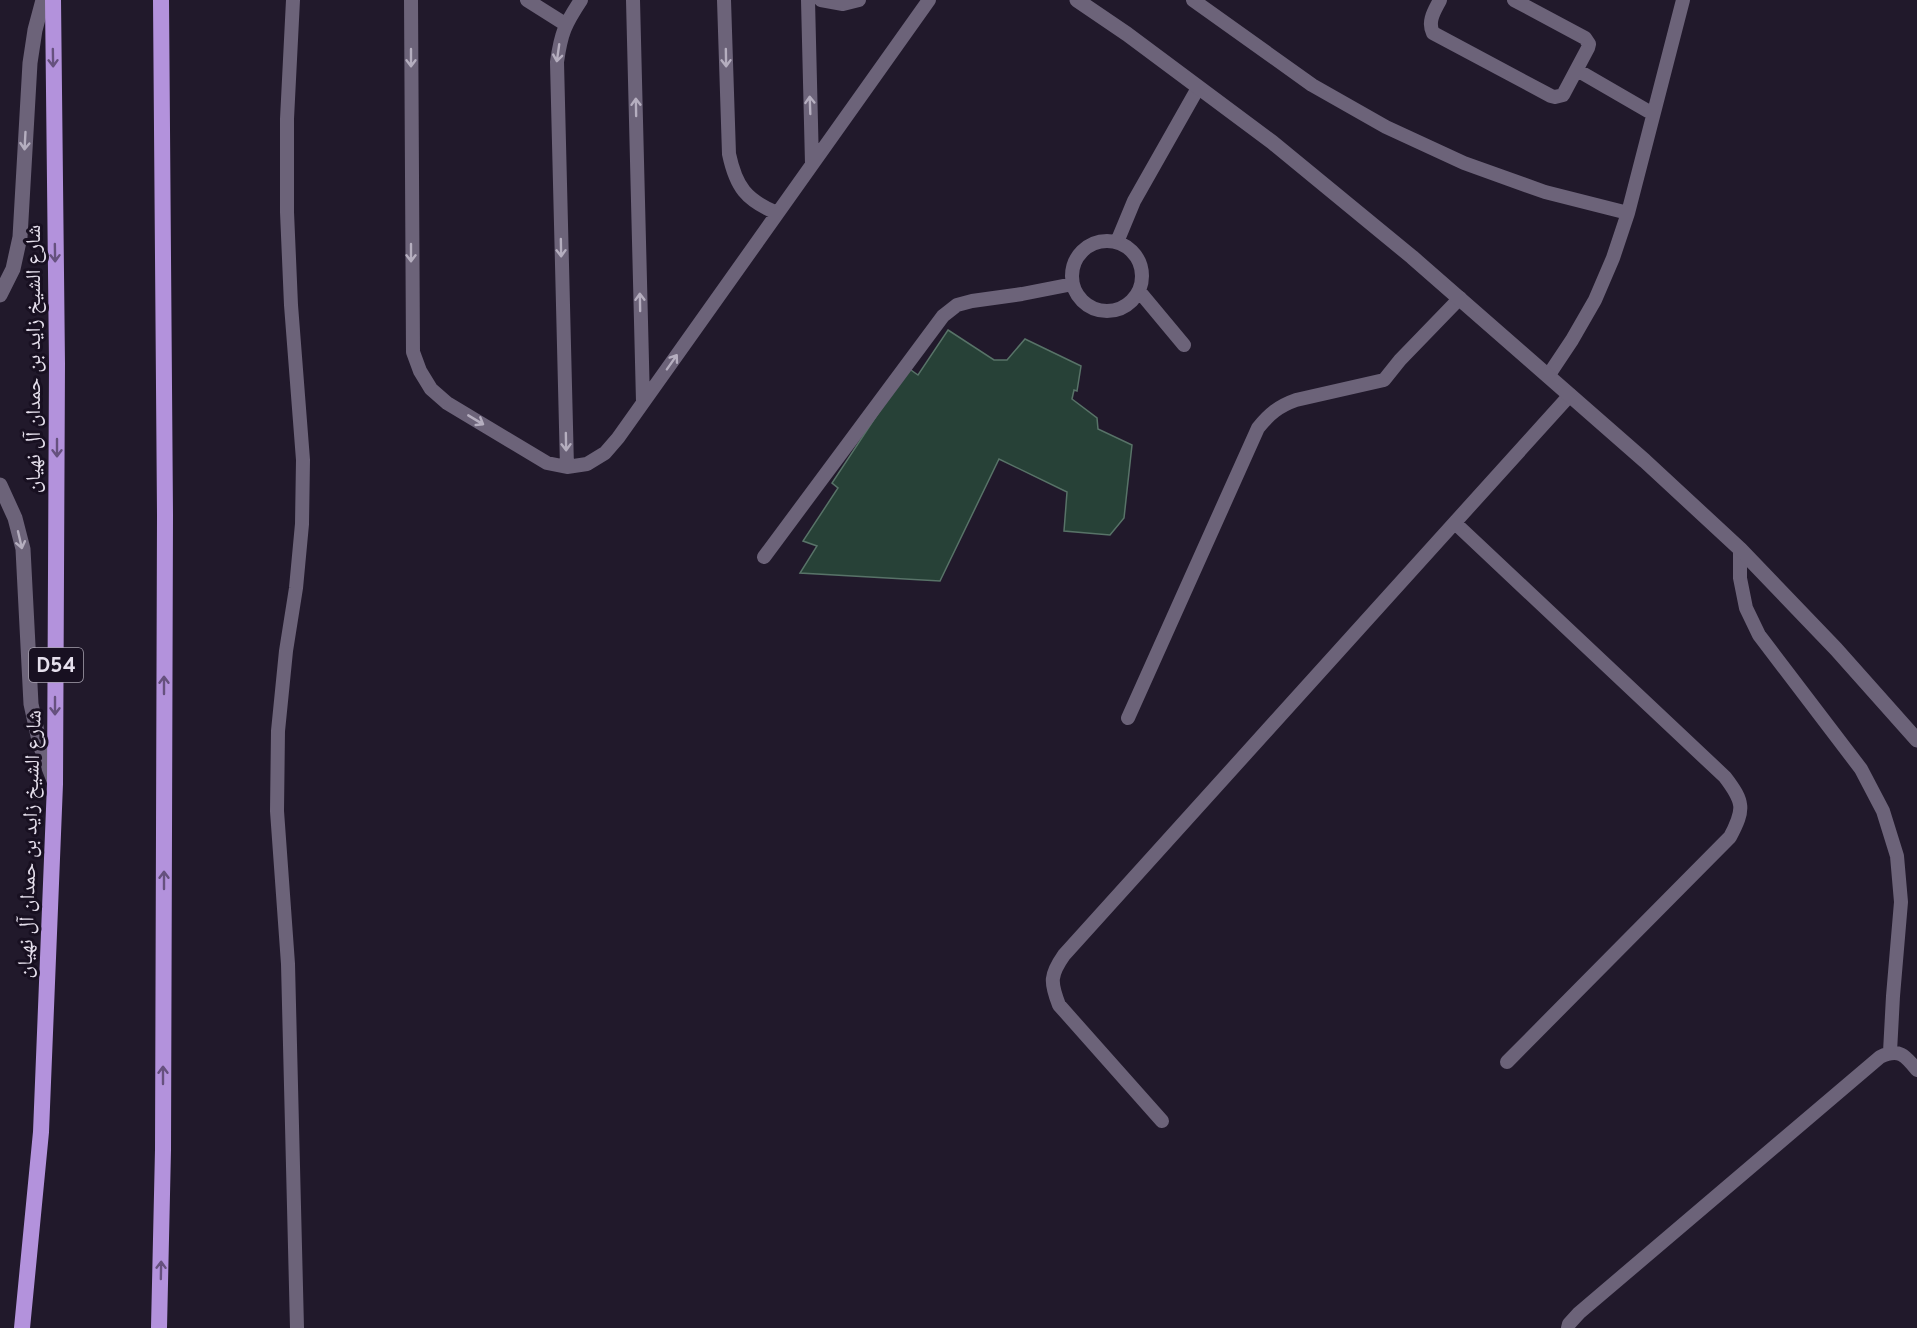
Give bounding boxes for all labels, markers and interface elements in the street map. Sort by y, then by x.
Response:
one-way arrow [552,42,563,62]
one-way arrow [47,48,59,68]
one-way arrow [405,48,417,68]
one-way arrow [721,48,732,68]
one-way arrow [805,96,816,116]
one-way arrow [630,97,641,117]
one-way arrow [20,131,31,150]
street label: شارع الشيخ زايد بن حمدان آل نهيان [21,225,48,493]
one-way arrow [556,237,567,257]
one-way arrow [50,243,61,263]
one-way arrow [406,243,417,263]
one-way arrow [635,292,646,312]
one-way arrow [666,354,678,370]
one-way arrow [467,415,484,427]
one-way arrow [561,432,572,452]
one-way arrow [51,438,63,458]
one-way arrow [15,530,27,549]
road number: D54 [29,648,83,682]
one-way arrow [158,675,170,695]
one-way arrow [50,696,61,716]
street label: شارع الشيخ زايد بن حمدان آل نهيان [12,709,49,979]
one-way arrow [158,870,170,890]
one-way arrow [157,1065,169,1085]
one-way arrow [155,1260,166,1280]

